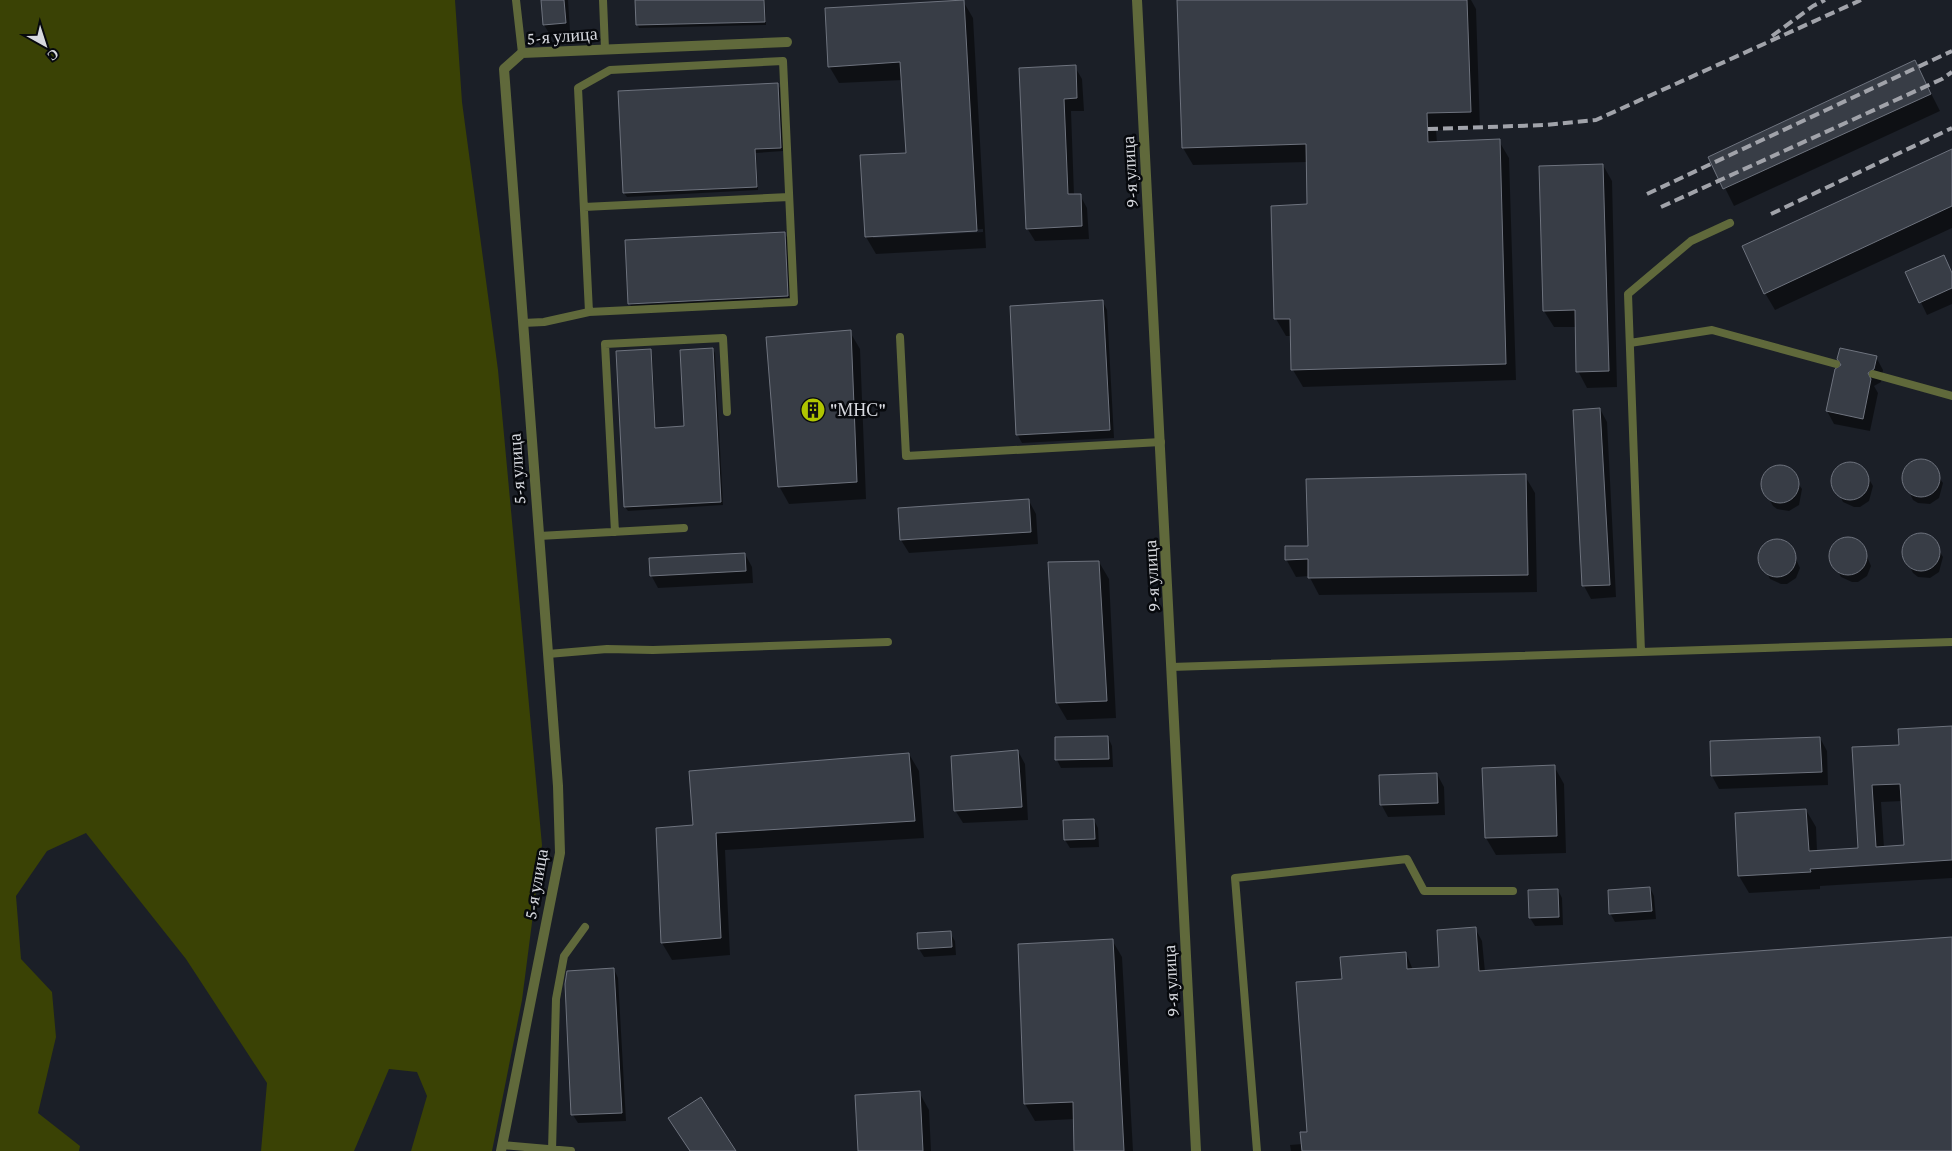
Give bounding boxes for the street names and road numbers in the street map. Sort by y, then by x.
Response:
street label: 5-я улица [526,24,598,48]
street label: 9-я улица [1118,136,1142,208]
street label: 5-я улица [505,433,529,505]
street label: 9-я улица [1140,540,1164,612]
street label: 5-я улица [520,847,552,921]
street label: 9-я улица [1159,945,1183,1017]

